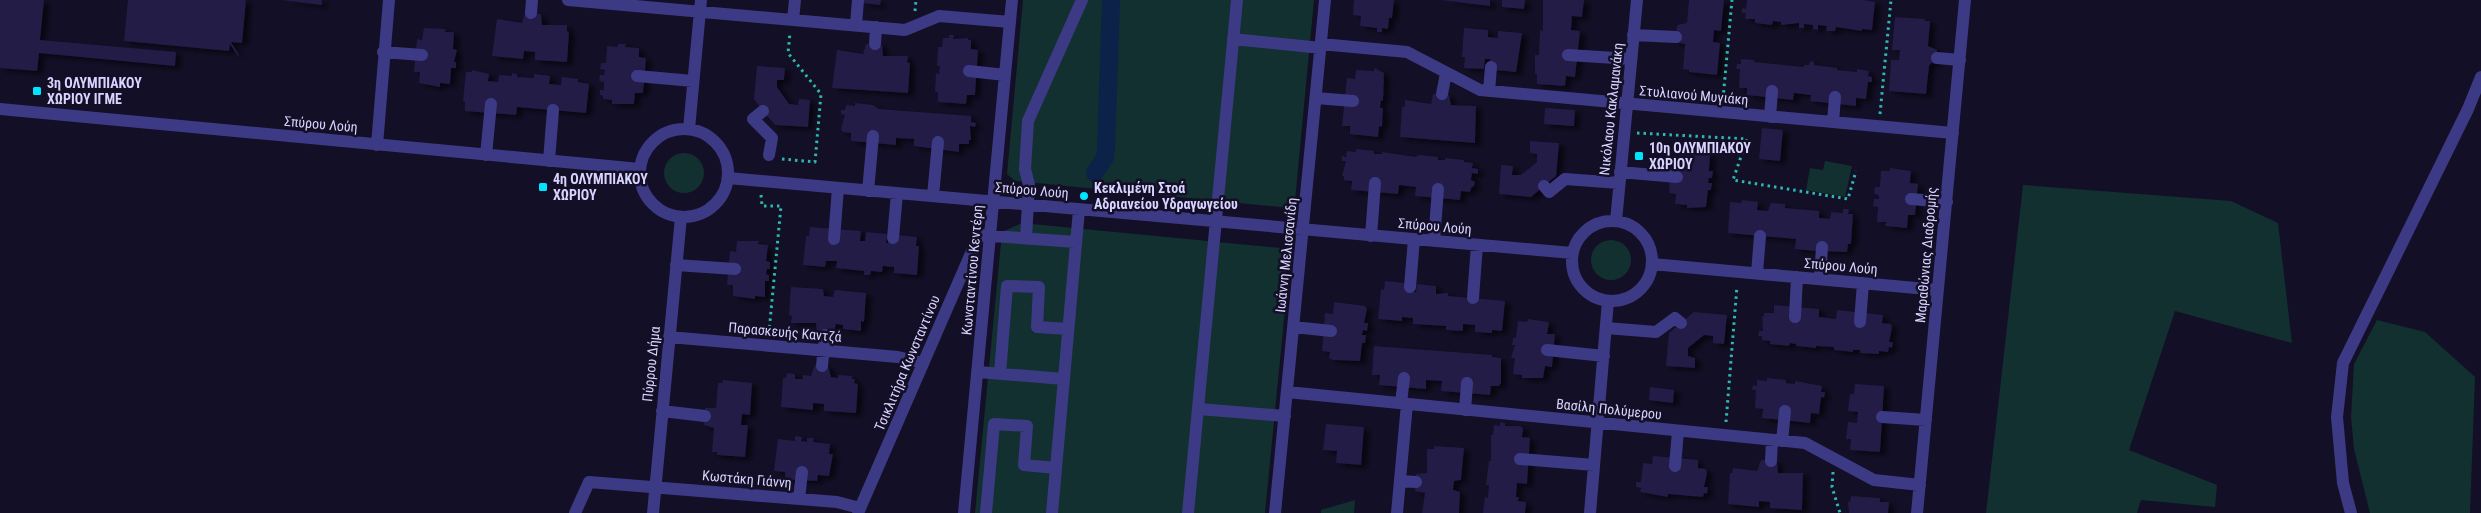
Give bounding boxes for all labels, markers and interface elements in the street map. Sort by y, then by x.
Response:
street label: Νικόλαου Κακλαμανάκη [1596,42,1626,176]
place label: 3η ΟΛΥΜΠΙΑΚΟΥ ΧΩΡΙΟΥ ΙΓΜΕ [47,75,142,107]
street label: Στυλιανού Μυγιάκη [1639,82,1749,108]
marker: 3η ΟΛΥΜΠΙΑΚΟΥ ΧΩΡΙΟΥ ΙΓΜΕ [31,85,43,97]
street label: Σπύρου Λούη [284,113,358,135]
place label: 10η ΟΛΥΜΠΙΑΚΟΥ ΧΩΡΙΟΥ [1649,140,1751,172]
marker: 10η ΟΛΥΜΠΙΑΚΟΥ ΧΩΡΙΟΥ [1633,150,1645,162]
place label: 4η ΟΛΥΜΠΙΑΚΟΥ ΧΩΡΙΟΥ [553,171,648,203]
street label: Σπύρου Λούη [995,179,1069,201]
place label: Κεκλιμένη Στοά Αδριανείου Υδραγωγείου [1094,180,1238,212]
marker: 4η ΟΛΥΜΠΙΑΚΟΥ ΧΩΡΙΟΥ [537,181,549,193]
street label: Μαραθώνιας Διαδρομής [1912,186,1940,324]
marker: Κεκλιμένη Στοά Αδριανείου Υδραγωγείου [1078,190,1090,202]
street label: Ιωάννη Μελισσανίδη [1272,197,1300,313]
street label: Κωνσταντίνου Κεντέρη [958,204,986,336]
street label: Σπύρου Λούη [1398,215,1472,237]
street label: Σπύρου Λούη [1804,255,1878,277]
street label: Τσικλιτήρα Κωνσταντίνου [871,292,943,433]
street label: Παρασκευής Καντζά [728,319,842,345]
street label: Πύρρου Δήμα [639,325,663,403]
street label: Βασίλη Πολύμερου [1555,395,1663,423]
street label: Κωστάκη Γιάννη [702,467,792,491]

